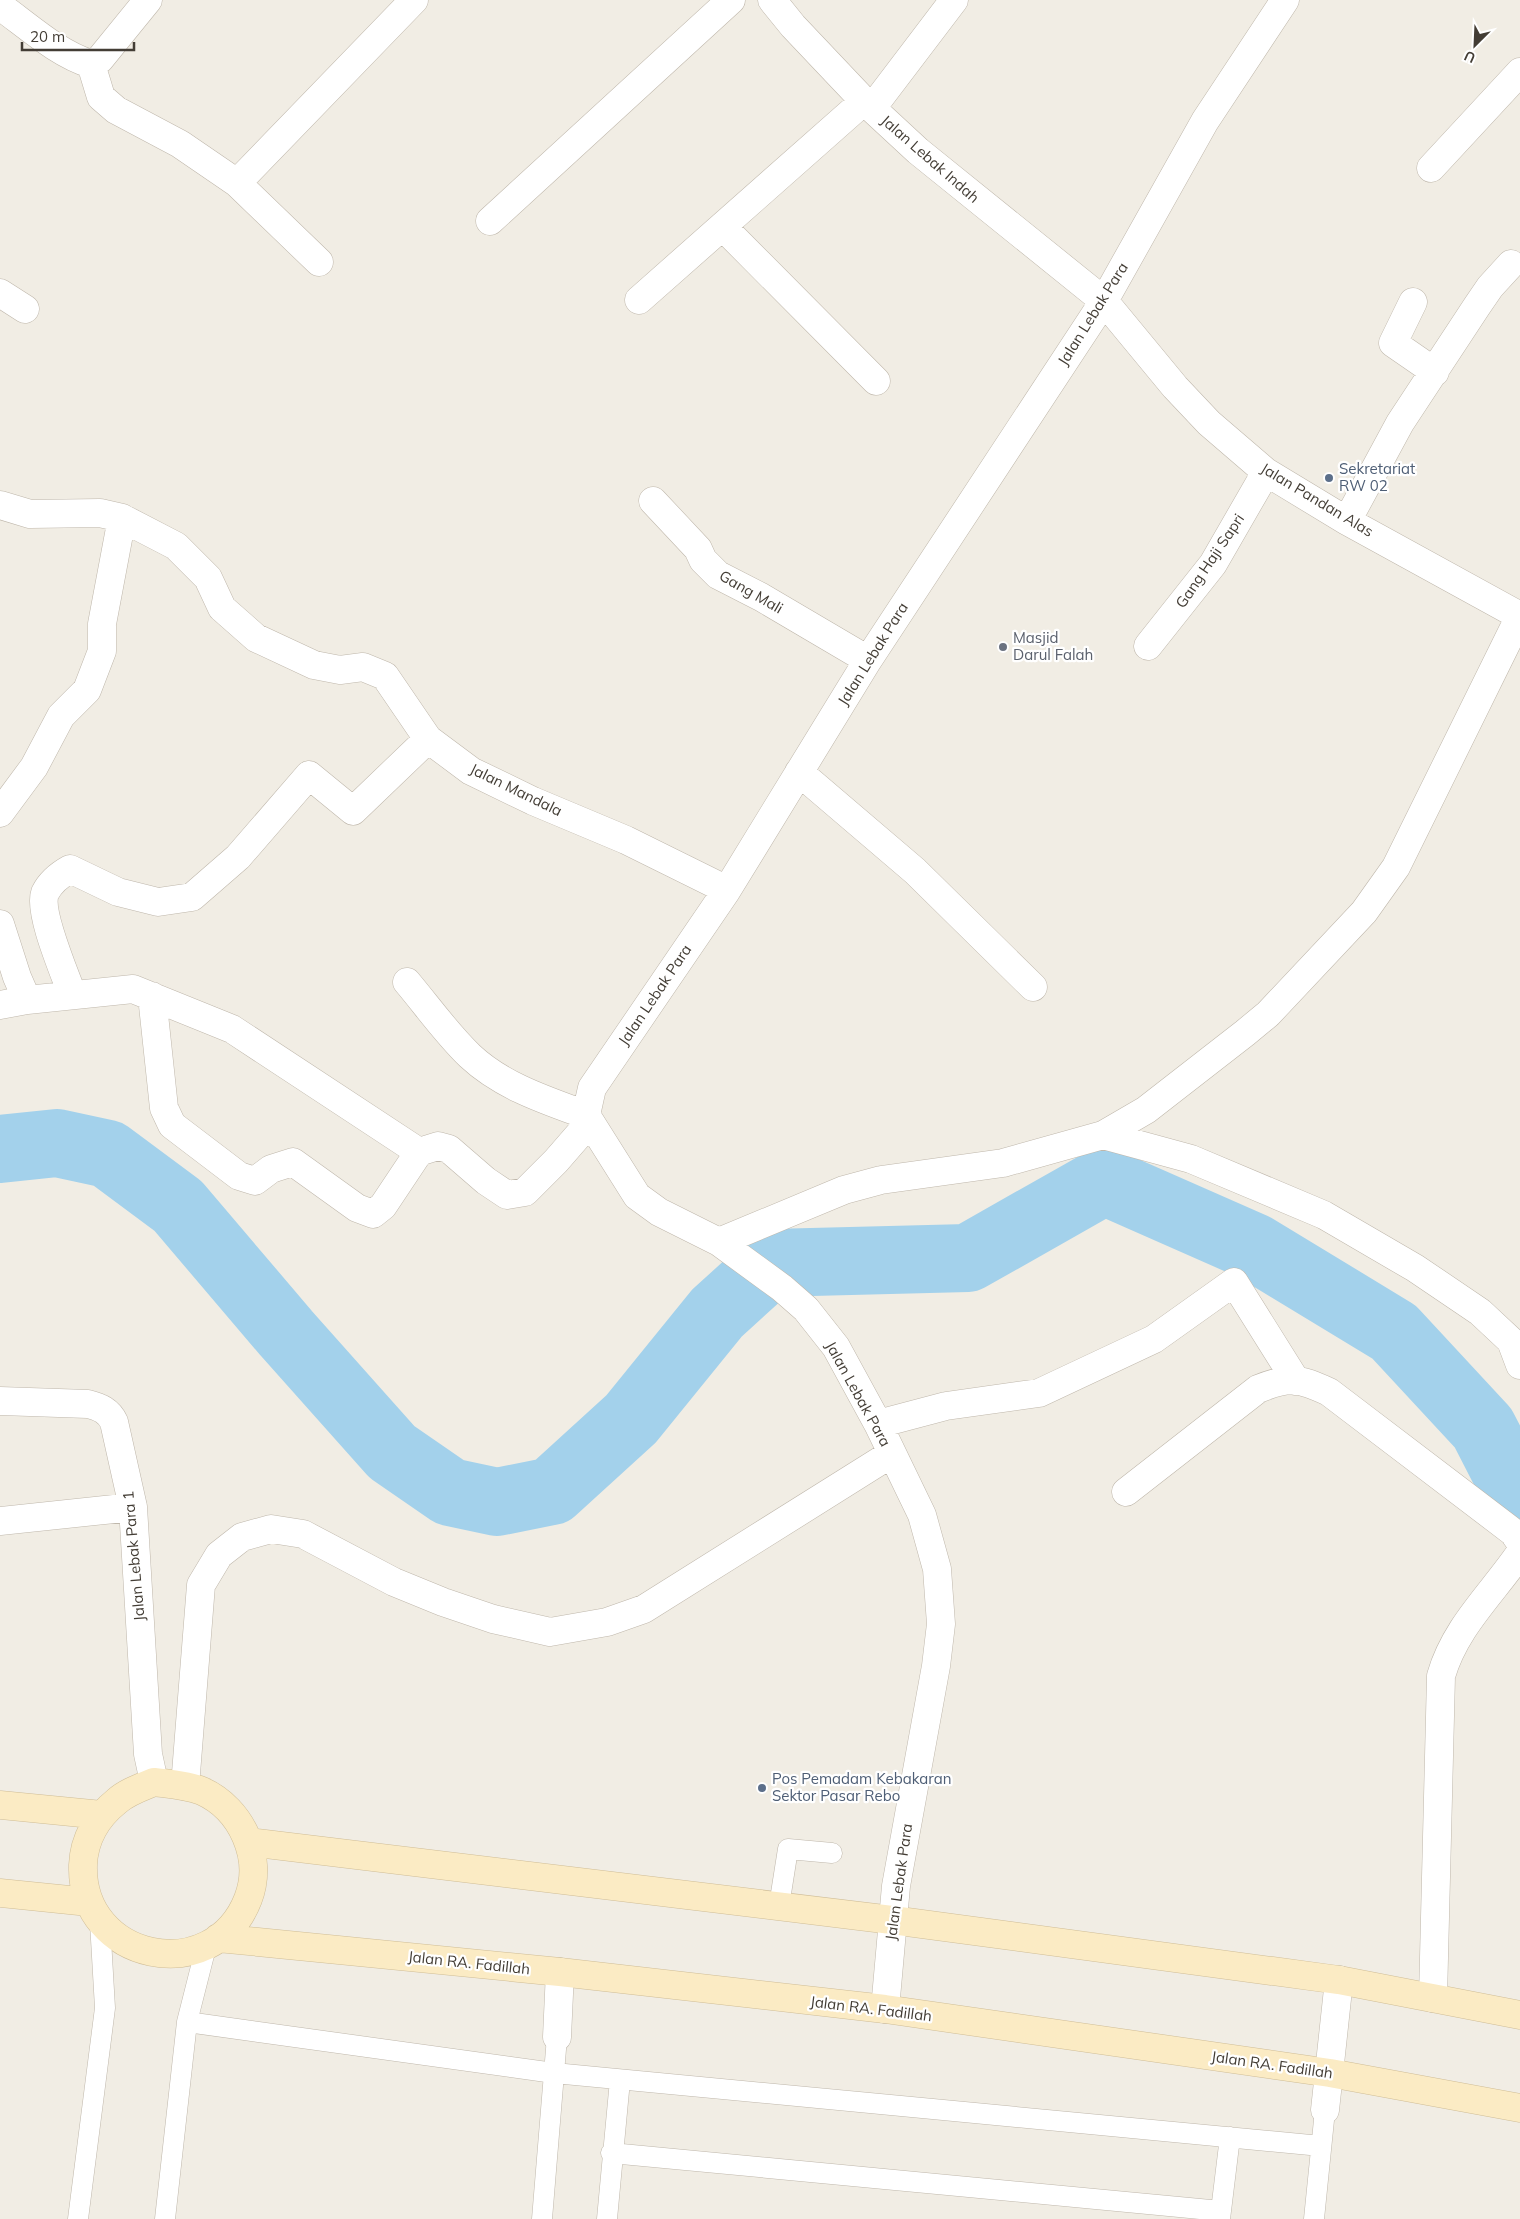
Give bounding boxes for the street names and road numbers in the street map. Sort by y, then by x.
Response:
street label: Jalan Lebak Indah [877,111,984,207]
street label: Jalan Lebak Para [1053,259,1132,369]
street label: Jalan Pandan Alas [1257,458,1377,541]
street label: Gang Haji Sapri [1171,510,1248,611]
street label: Gang Mali [716,566,787,617]
street label: Jalan Lebak Para [833,599,912,709]
street label: Jalan Mandala [467,759,566,820]
street label: Jalan Lebak Para [614,941,695,1049]
street label: Jalan Lebak Para [822,1338,895,1450]
street label: Jalan Lebak Para 1 [118,1490,149,1622]
street label: Jalan Lebak Para [881,1822,916,1942]
street label: Jalan RA. Fadillah [407,1947,531,1978]
street label: Jalan RA. Fadillah [809,1992,933,2025]
street label: Jalan RA. Fadillah [1210,2047,1334,2082]

